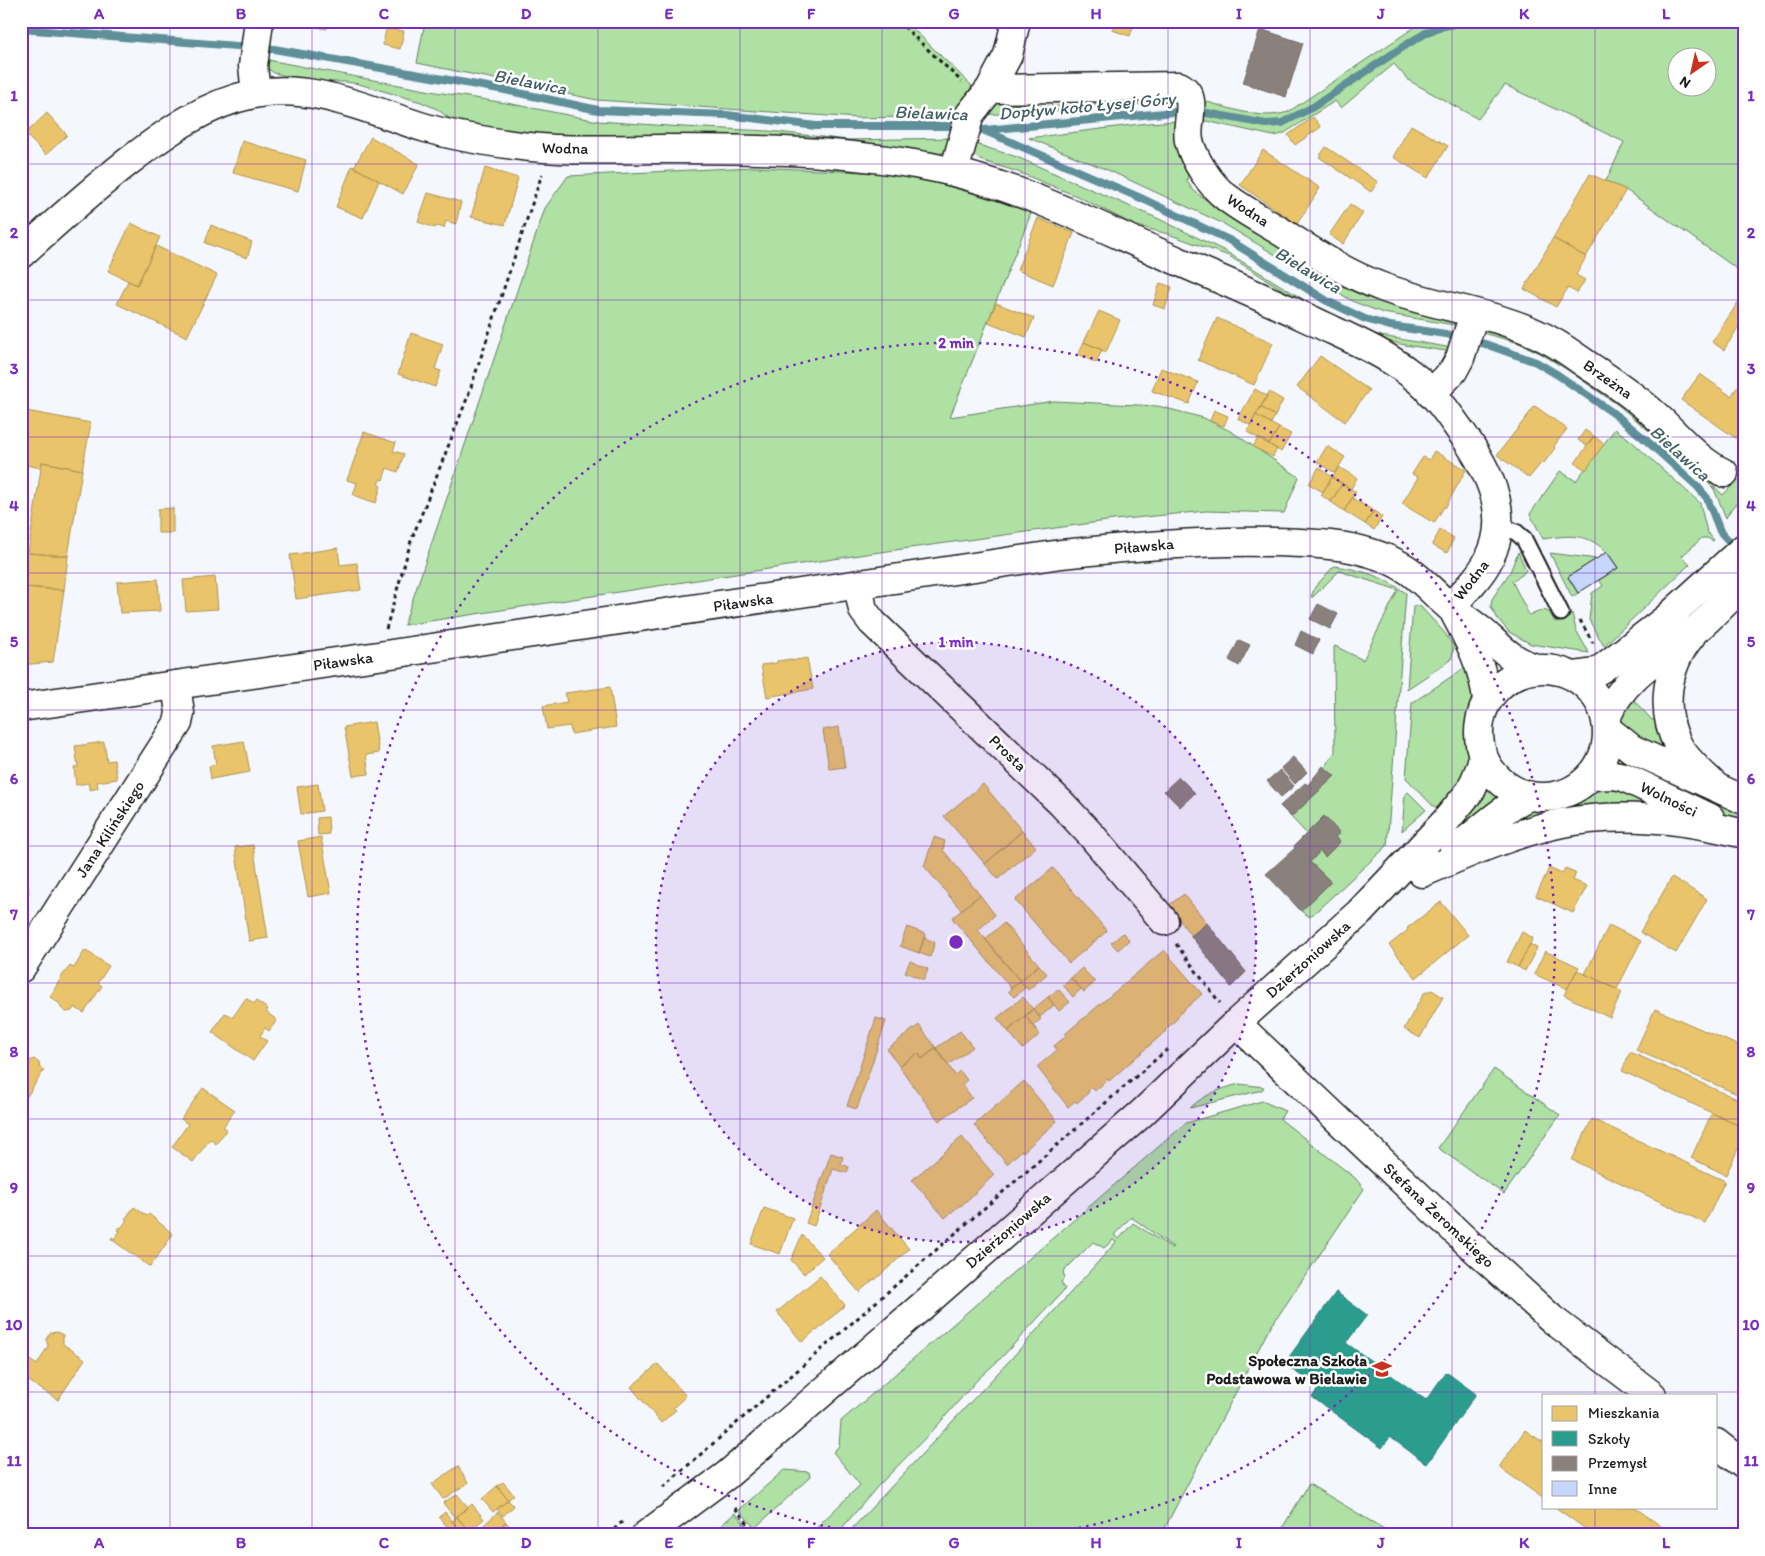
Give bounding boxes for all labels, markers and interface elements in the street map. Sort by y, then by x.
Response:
text: A [93,4,105,23]
text: B [236,4,247,23]
text: C [379,4,390,23]
text: D [521,4,532,23]
text: E [665,4,674,23]
text: F [807,4,816,23]
text: G [948,4,960,23]
text: H [1090,4,1102,23]
text: I [1236,4,1242,23]
text: J [1376,4,1385,23]
text: K [1519,4,1530,23]
text: L [1662,4,1671,23]
north arrow [1668,48,1718,98]
water label: Bielawica [492,64,569,100]
text: N [1676,73,1694,92]
text: 1 [10,86,18,105]
text: 1 [1747,86,1755,105]
water label: Dopływ koło Łysej Góry [998,87,1179,125]
water label: Bielawica [894,101,969,125]
street label: Wodna [542,138,589,158]
street label: Wodna [1223,189,1273,231]
text: 2 [10,223,19,242]
text: 2 [1747,223,1756,242]
water label: Bielawica [1271,242,1346,299]
text: 2 min [938,334,975,352]
street label: Brzeżna [1580,355,1636,403]
text: 3 [10,359,19,378]
text: 3 [1747,359,1756,378]
water label: Bielawica [1645,420,1715,486]
text: 4 [9,496,19,515]
text: 4 [1746,496,1756,515]
street label: Piławska [1113,534,1176,558]
street label: Wodna [1449,556,1493,604]
street label: Piławska [712,588,775,616]
text: 5 [10,632,19,651]
text: 5 [1747,632,1756,651]
text: 1 min [939,633,974,651]
street label: Piławska [312,647,375,675]
street label: Prosta [985,731,1031,775]
text: 6 [10,769,19,788]
text: 6 [1747,769,1756,788]
street label: Jana Kilińskiego [72,777,148,881]
street label: Wolności [1637,777,1701,821]
text: 7 [9,905,18,924]
text: 7 [1746,905,1755,924]
street label: Dzierżoniowska [1262,916,1355,1002]
centre of rings [947,933,965,951]
text: 8 [10,1042,19,1061]
text: 8 [1747,1042,1756,1061]
street label: Stefana Żeromskiego [1379,1159,1499,1271]
text: 9 [10,1178,18,1197]
text: 9 [1747,1178,1755,1197]
street label: Dzierżoniowska [961,1187,1055,1272]
text: 10 [5,1315,23,1334]
text: 10 [1742,1315,1760,1334]
place label: Społeczna Szkoła Podstawowa w Bielawie [1206,1351,1367,1388]
school or university icon: Społeczna Szkoła Podstawowa w Bielawie [1371,1358,1393,1380]
legend [1542,1394,1718,1508]
text: Mieszkania [1588,1404,1660,1422]
text: Szkoły [1588,1430,1630,1448]
text: 11 [7,1451,22,1470]
text: 11 [1744,1451,1759,1470]
text: Przemysł [1588,1454,1648,1472]
text: Inne [1588,1480,1617,1498]
text: A [93,1533,105,1552]
text: B [236,1533,247,1552]
text: C [379,1533,390,1552]
text: D [521,1533,532,1552]
text: E [665,1533,674,1552]
text: F [807,1533,816,1552]
text: G [948,1533,960,1552]
text: H [1090,1533,1102,1552]
text: I [1236,1533,1242,1552]
text: J [1376,1533,1385,1552]
text: K [1519,1533,1530,1552]
text: L [1662,1533,1671,1552]

